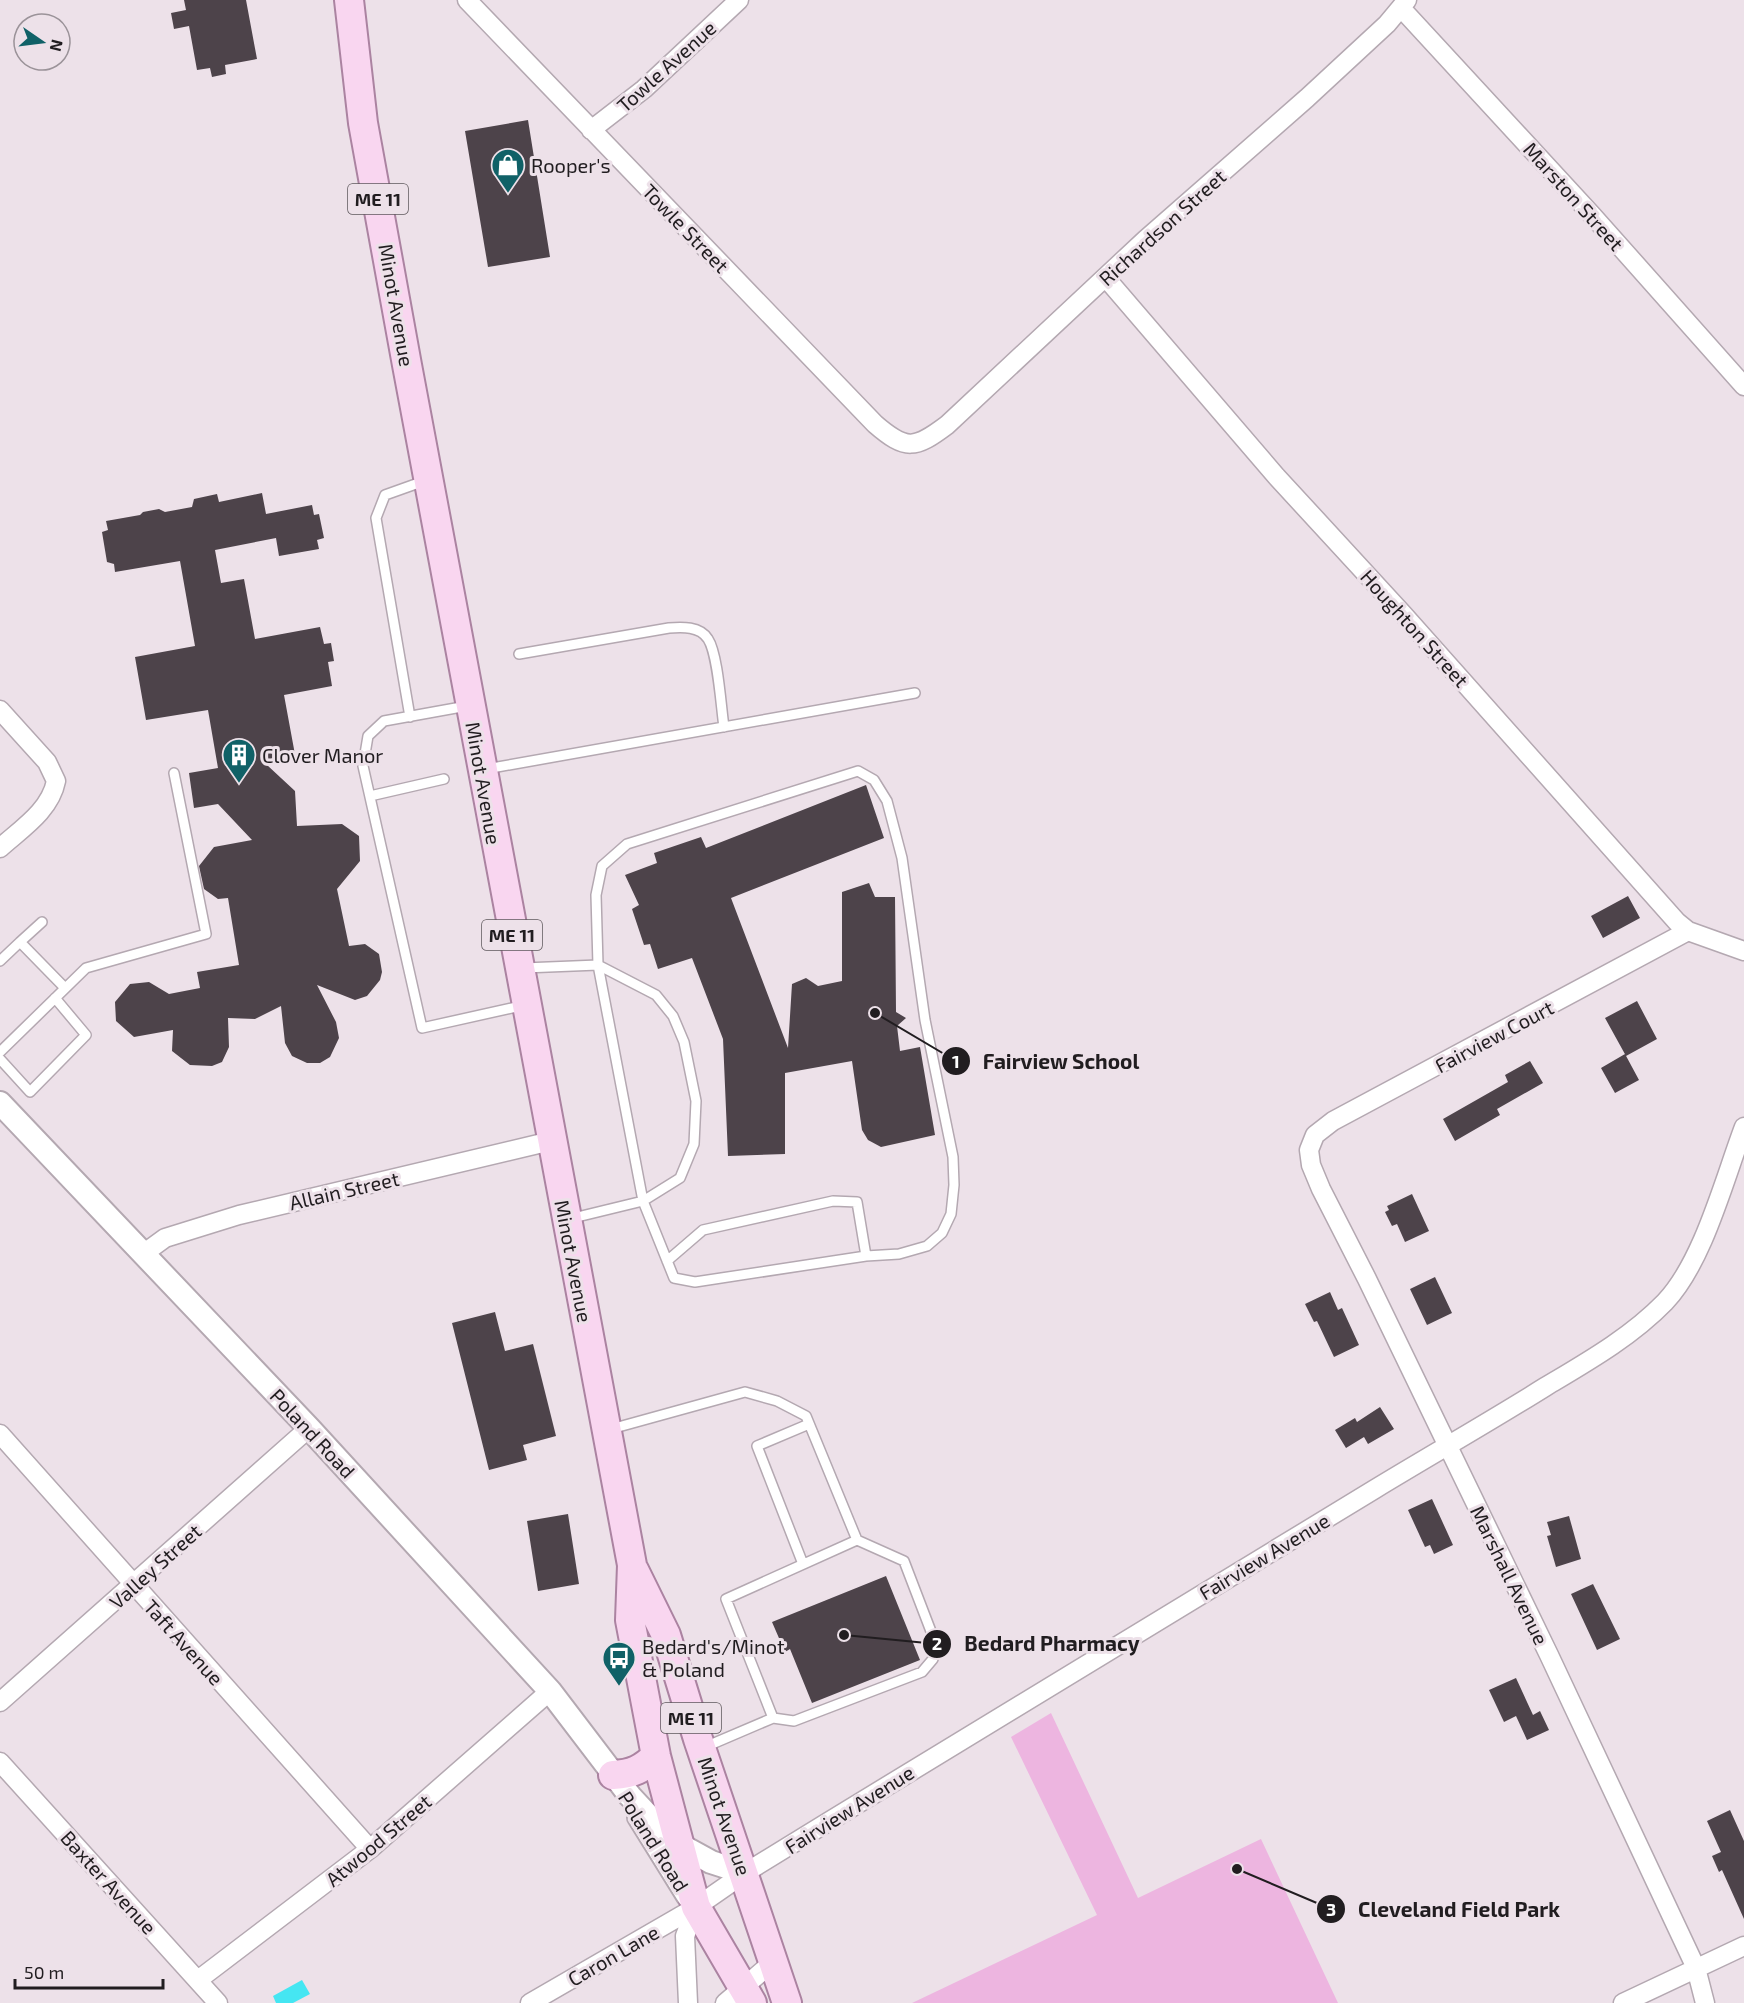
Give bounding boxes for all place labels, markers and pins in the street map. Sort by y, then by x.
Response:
shop icon: Rooper's [490,147,526,194]
place label: Rooper's [531,153,611,177]
building icon: Clover Manor [221,737,257,784]
place label: Clover Manor [262,743,383,767]
callout: Fairview School [941,1042,1152,1081]
callout: Bedard Pharmacy [922,1625,1152,1664]
place label: Bedard's/Minot & Poland [642,1634,785,1681]
bus stop icon: Bedard's/Minot & Poland [601,1640,637,1687]
callout: Cleveland Field Park [1316,1890,1572,1929]

